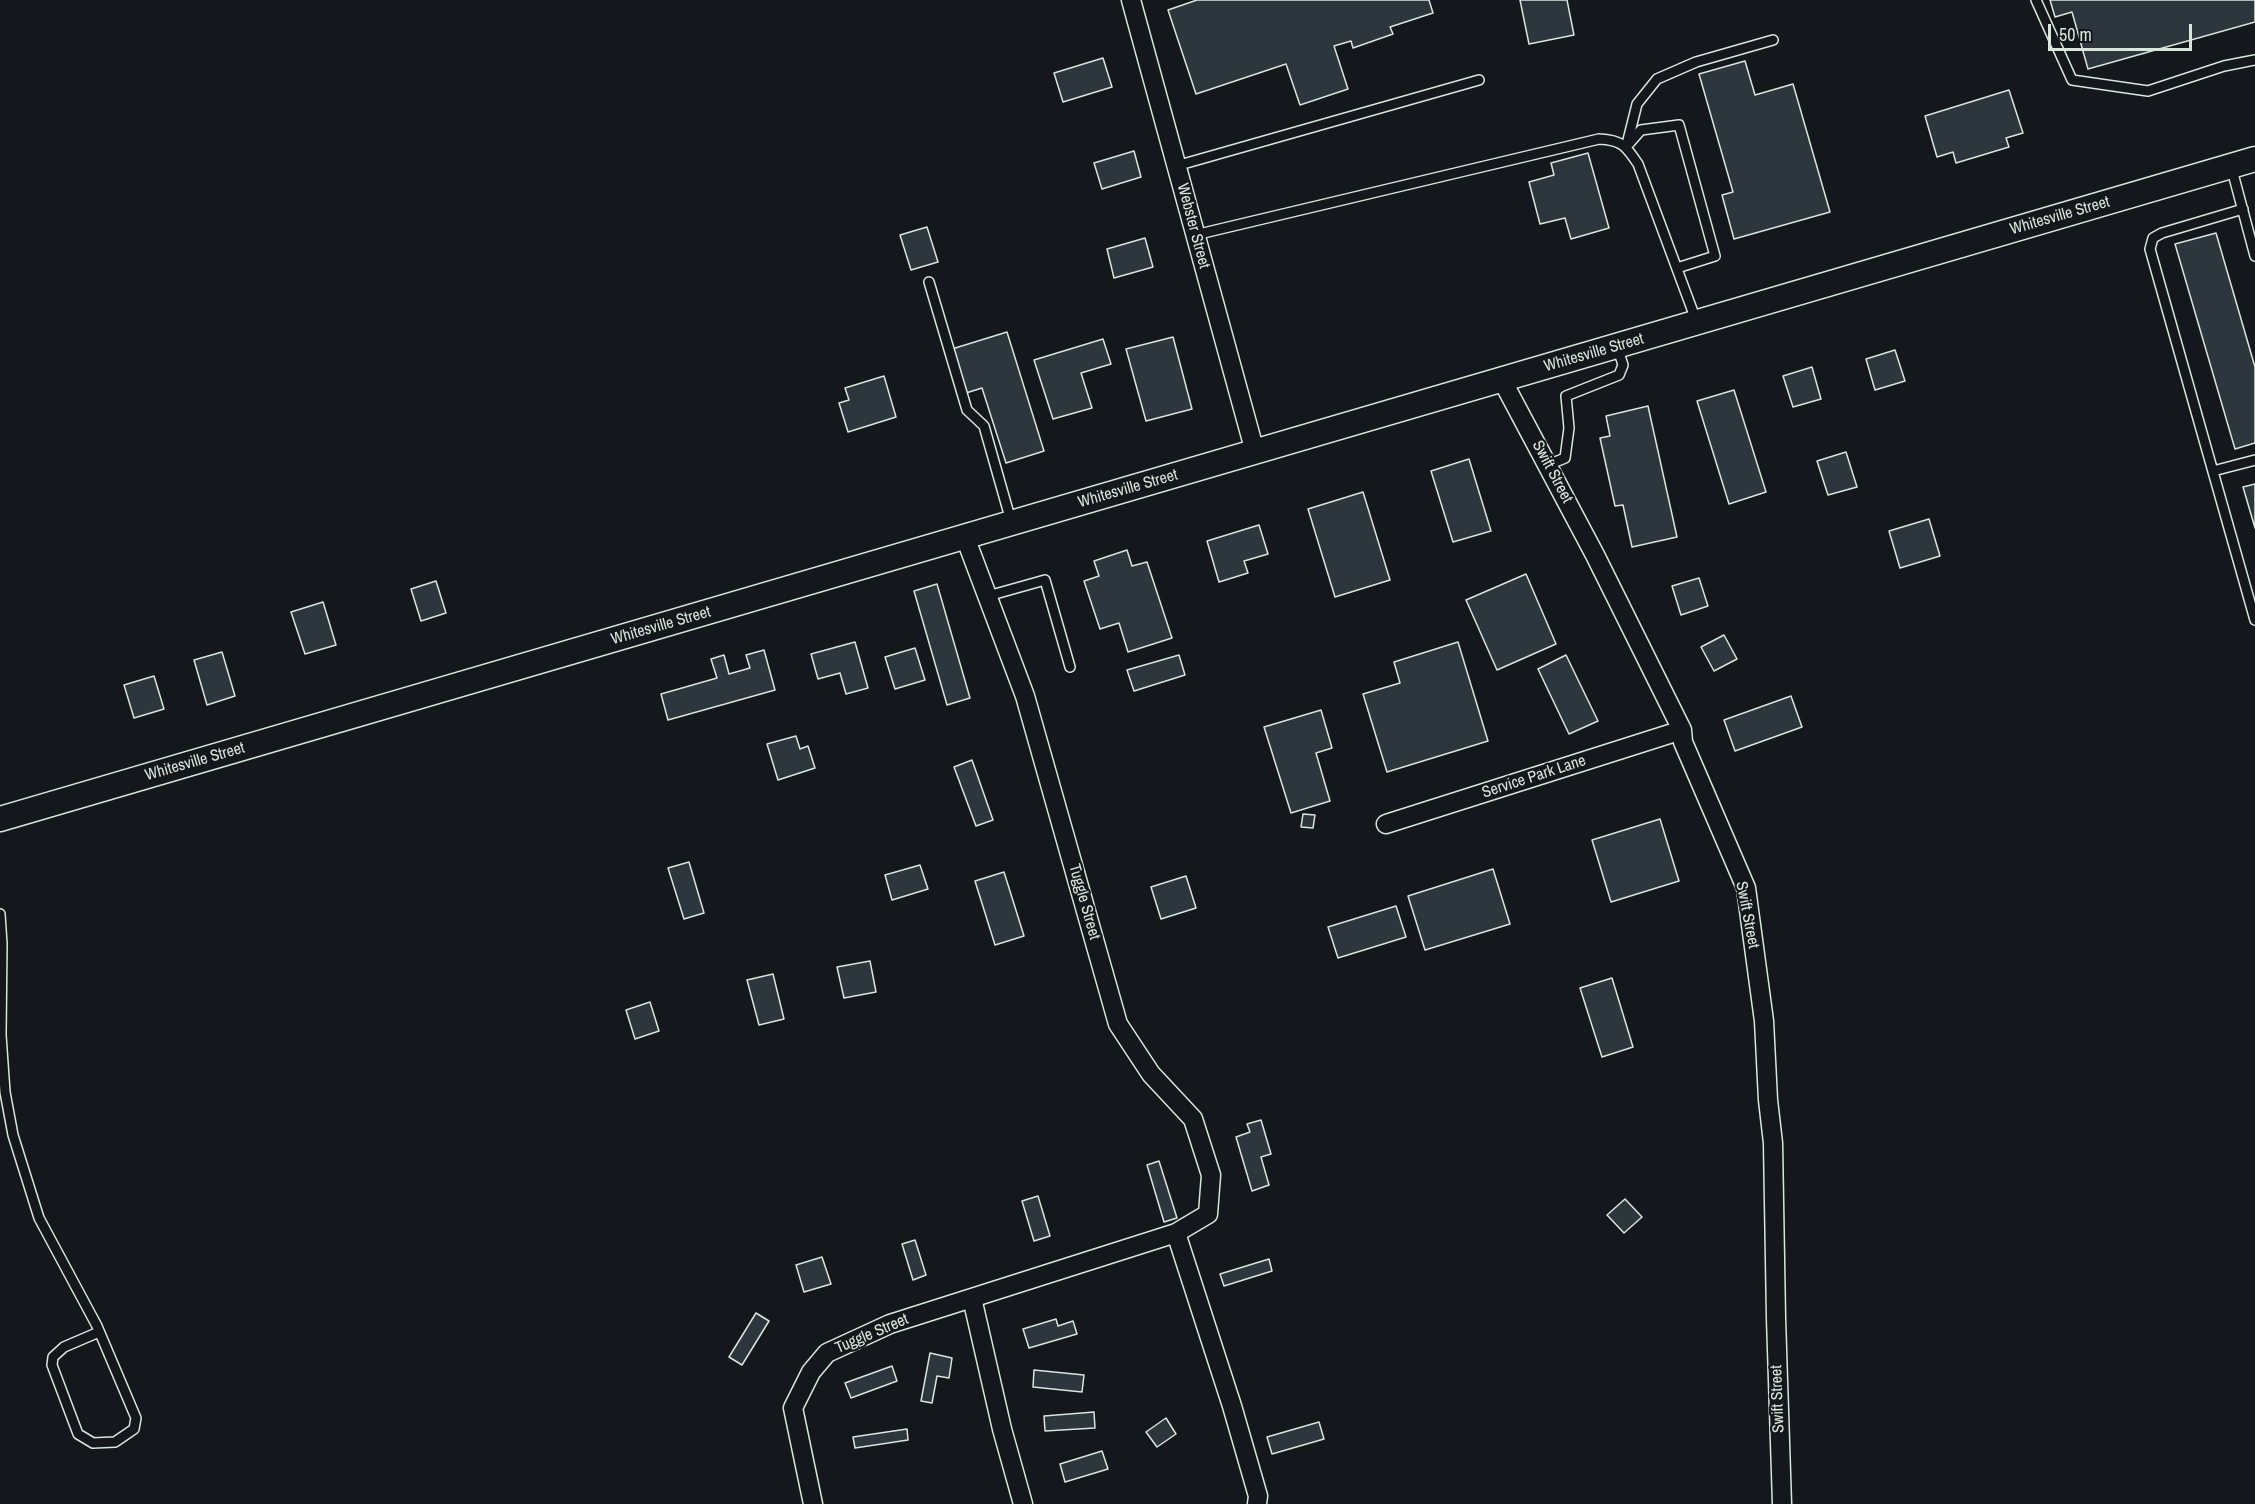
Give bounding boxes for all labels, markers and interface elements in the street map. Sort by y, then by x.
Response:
scale bar [2051,12,2195,50]
text: 50 m [2059,22,2092,47]
street label: Webster Street [1172,181,1214,271]
street label: Whitesville Street [2008,193,2112,239]
street label: Whitesville Street [1542,330,1646,376]
street label: Swift Street [1528,438,1576,506]
street label: Whitesville Street [1076,466,1180,512]
street label: Whitesville Street [609,603,713,649]
street label: Whitesville Street [143,739,247,785]
street label: Service Park Lane [1480,751,1588,803]
street label: Tuggle Street [1064,862,1104,942]
street label: Swift Street [1731,880,1763,950]
street label: Tuggle Street [833,1310,911,1358]
street label: Swift Street [1767,1365,1789,1433]

